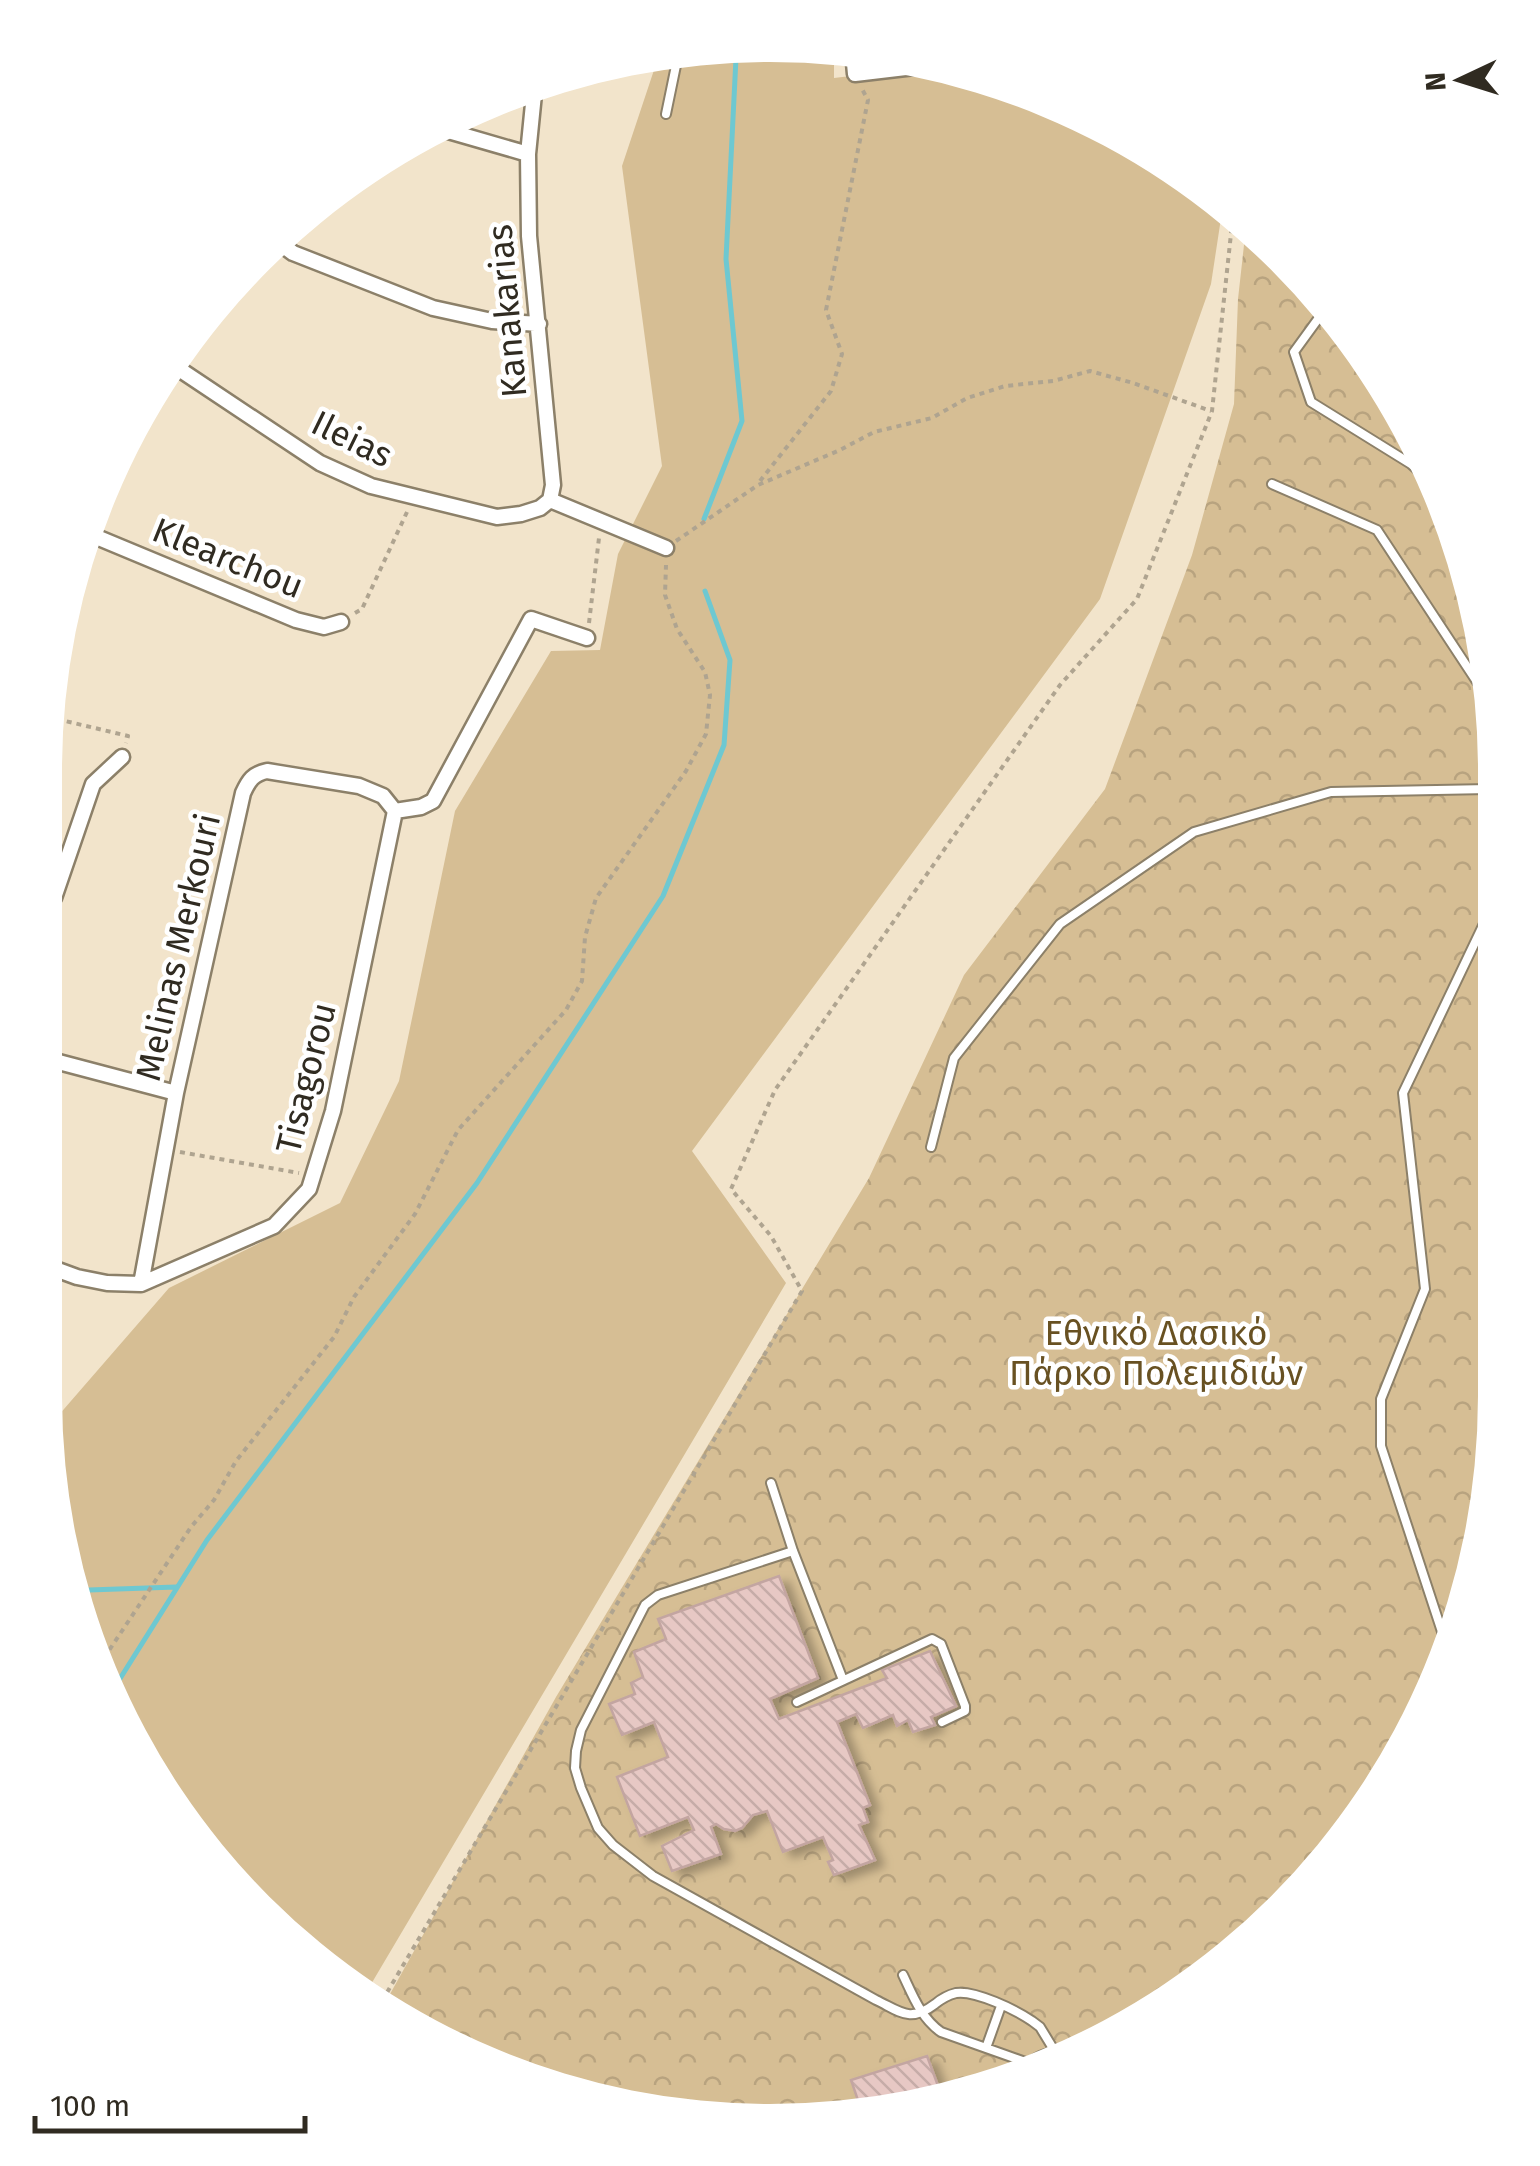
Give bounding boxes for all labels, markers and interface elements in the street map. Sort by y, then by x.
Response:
north arrow [1410,30,1510,130]
text: N [1418,71,1453,92]
street label: Kanakarias [479,223,535,399]
street label: Ileias [305,402,399,476]
street label: Klearchou [146,509,310,607]
street label: Melinas Merkouri [127,809,229,1085]
street label: Tisagorou [267,998,345,1158]
park label: Εθνικό Δασικό Πάρκο Πολεμιδιών [1009,1312,1303,1394]
scale bar [35,2071,305,2133]
text: 100 m [50,2088,130,2124]

